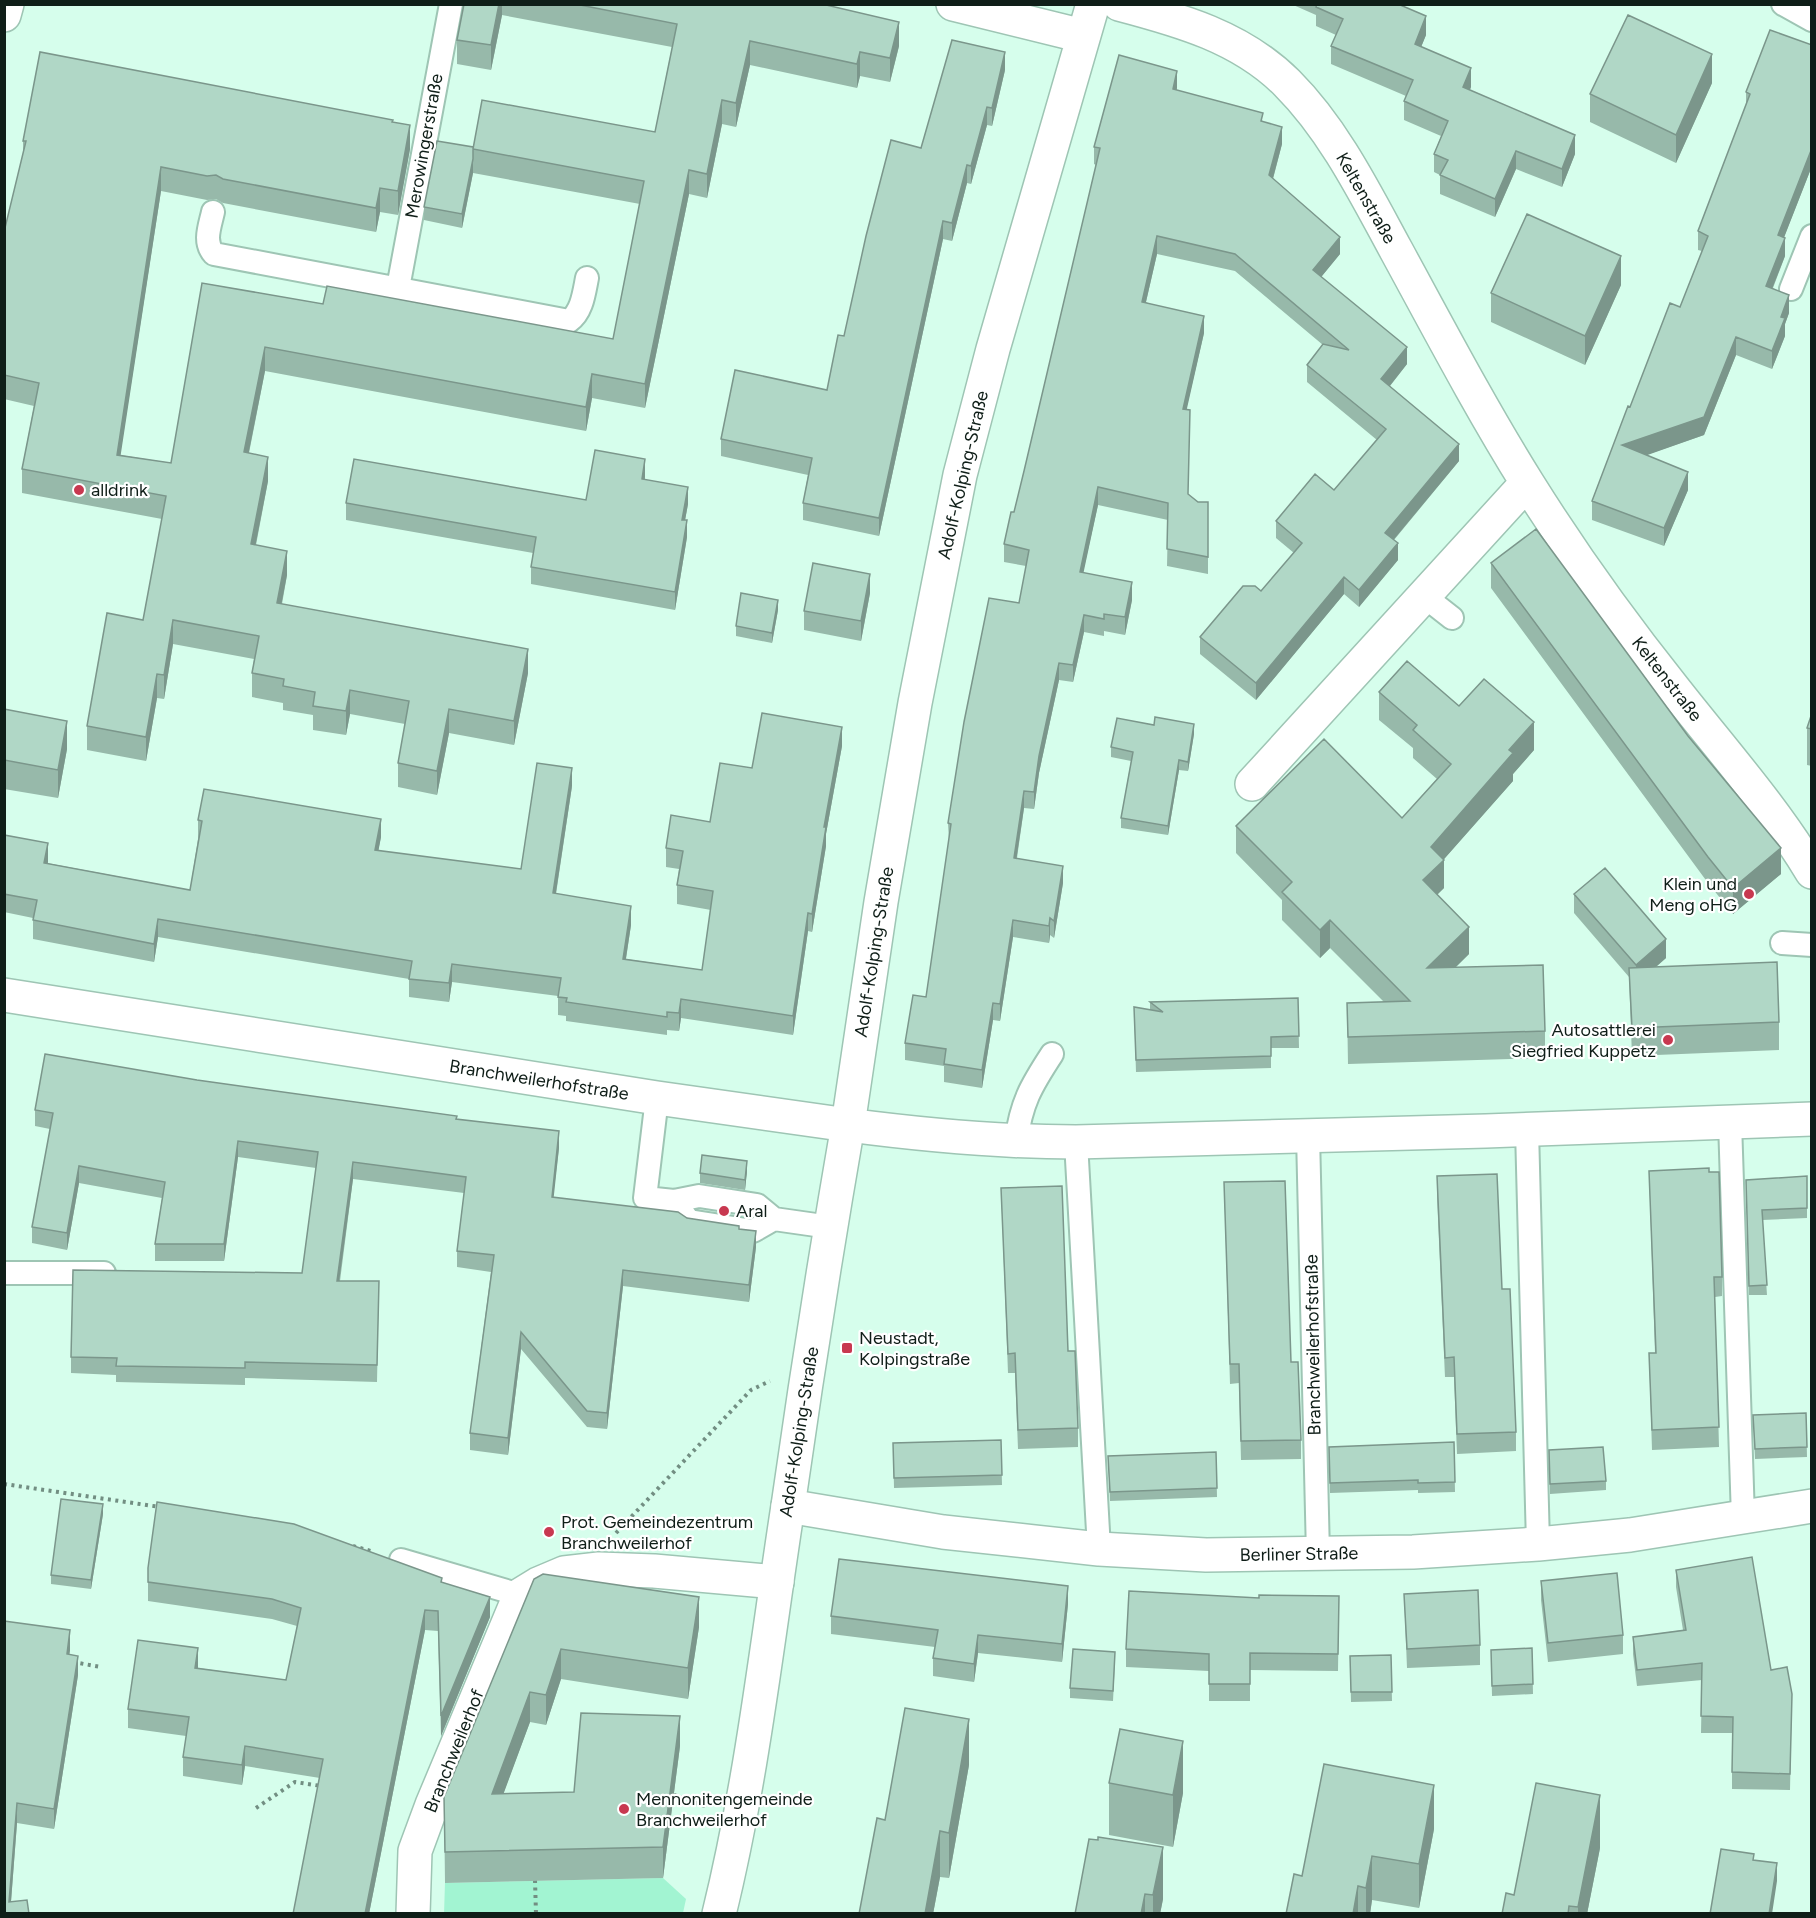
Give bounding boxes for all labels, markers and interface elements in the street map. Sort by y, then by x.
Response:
street label: Merowingerstraße [400,72,448,220]
street label: Keltenstraße [1331,148,1401,248]
street label: Adolf-Kolping-Straße [933,388,993,561]
place label: alldrink [91,479,148,501]
marker: alldrink [72,483,86,497]
street label: Keltenstraße [1627,632,1707,726]
street label: Adolf-Kolping-Straße [850,865,898,1039]
place label: Klein und Meng oHG [1649,873,1737,916]
marker: Klein und Meng oHG [1742,887,1756,901]
place label: Autosattlerei Siegfried Kuppetz [1511,1019,1656,1062]
marker: Autosattlerei Siegfried Kuppetz [1661,1033,1675,1047]
street label: Branchweilerhofstraße [448,1055,630,1105]
place label: Aral [736,1200,767,1222]
marker: Aral [717,1204,731,1218]
street label: Branchweilerhofstraße [1300,1254,1326,1436]
place label: Neustadt, Kolpingstraße [859,1327,970,1370]
marker: Neustadt, Kolpingstraße [840,1341,854,1355]
street label: Adolf-Kolping-Straße [775,1345,823,1519]
place label: Prot. Gemeindezentrum Branchweilerhof [561,1511,753,1554]
marker: Prot. Gemeindezentrum Branchweilerhof [542,1525,556,1539]
street label: Berliner Straße [1240,1542,1359,1566]
street label: Branchweilerhof [419,1686,489,1816]
place label: Mennonitengemeinde Branchweilerhof [636,1788,813,1831]
marker: Mennonitengemeinde Branchweilerhof [617,1802,631,1816]

